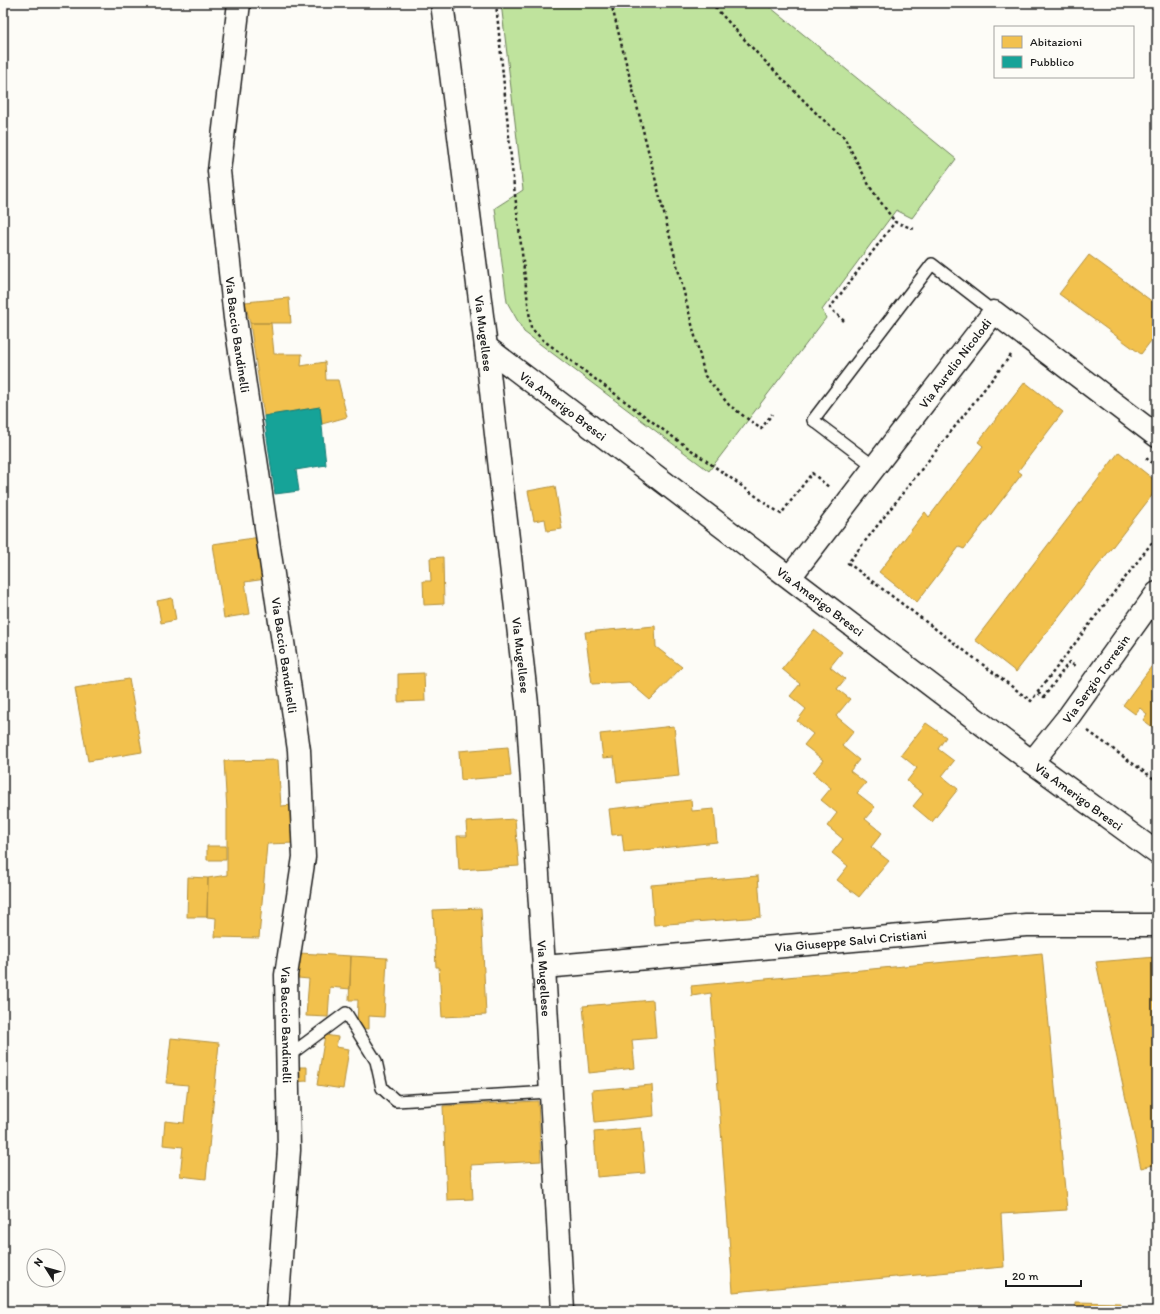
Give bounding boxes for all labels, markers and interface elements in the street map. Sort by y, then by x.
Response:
legend [994,26,1134,78]
text: Abitazioni [1030,35,1082,49]
text: Pubblico [1030,55,1074,69]
street label: Via Baccio Bandinelli [223,276,253,394]
street label: Via Mugellese [472,294,496,372]
street label: Via Aurelio Nicolodi [915,315,994,411]
street label: Via Amerigo Bresci [517,368,610,444]
street label: Via Amerigo Bresci [774,563,867,639]
street label: Via Baccio Bandinelli [269,596,301,714]
street label: Via Mugellese [510,616,533,694]
street label: Via Sergio Torresin [1059,631,1133,726]
street label: Via Amerigo Bresci [1032,759,1126,833]
street label: Via Giuseppe Salvi Cristiani [774,926,927,954]
street label: Via Mugellese [535,940,554,1017]
street label: Via Baccio Bandinelli [278,965,295,1083]
north arrow [26,1248,66,1288]
text: N [31,1255,46,1269]
scale bar [1006,1262,1081,1288]
text: 20 m [1012,1269,1039,1283]

